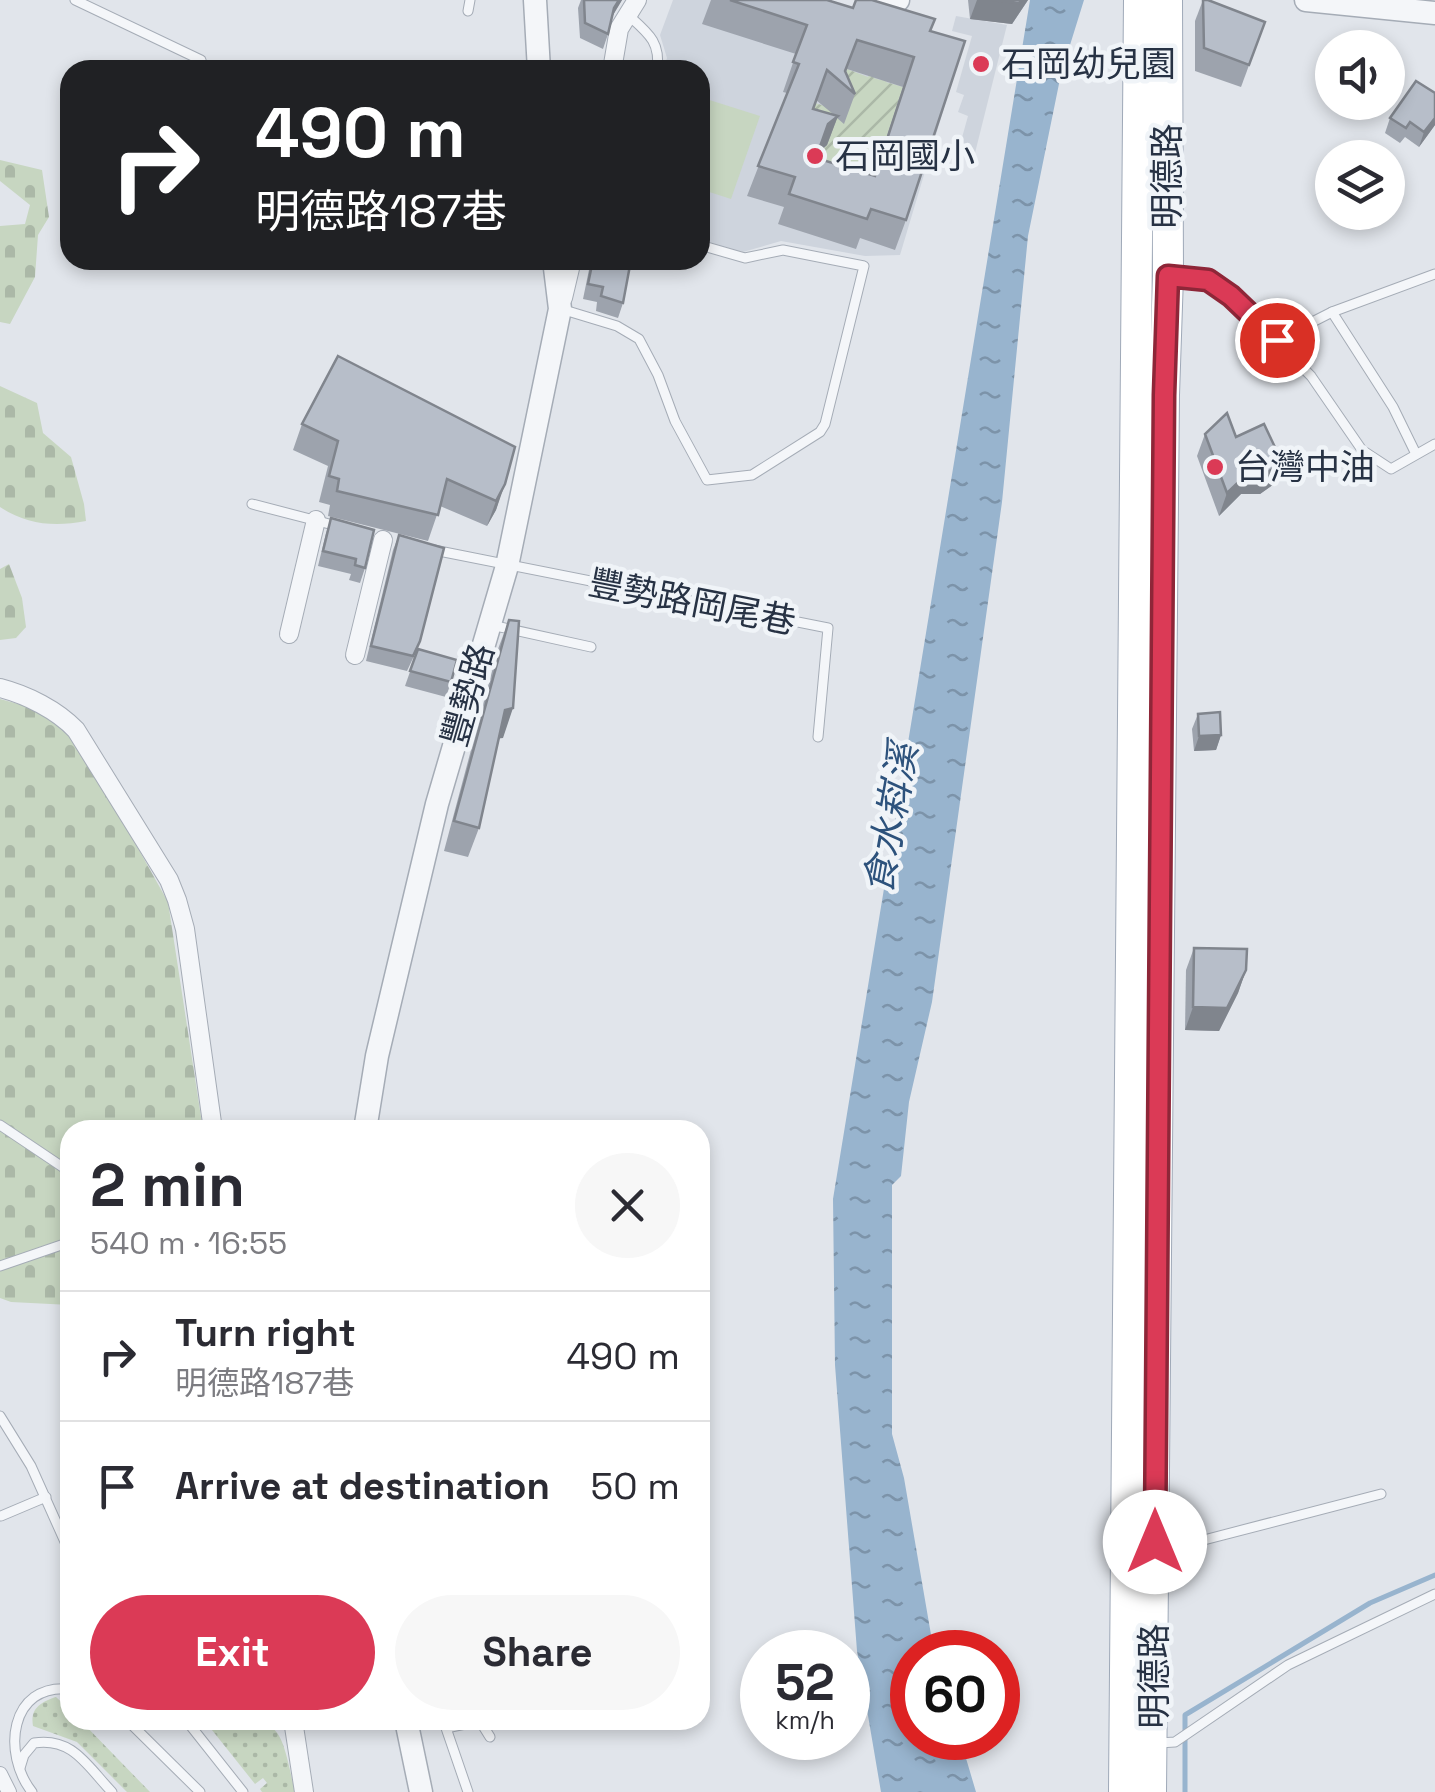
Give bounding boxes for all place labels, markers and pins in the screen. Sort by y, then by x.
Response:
place label: 石岡幼兒園 [1001,42,1176,86]
marker: 石岡幼兒園 [970,53,992,75]
place label: 石岡國小 [835,134,975,178]
marker: 石岡國小 [804,145,826,167]
pin [1235,298,1320,383]
place label: 台灣中油 [1235,445,1375,489]
marker: 台灣中油 [1204,456,1226,478]

